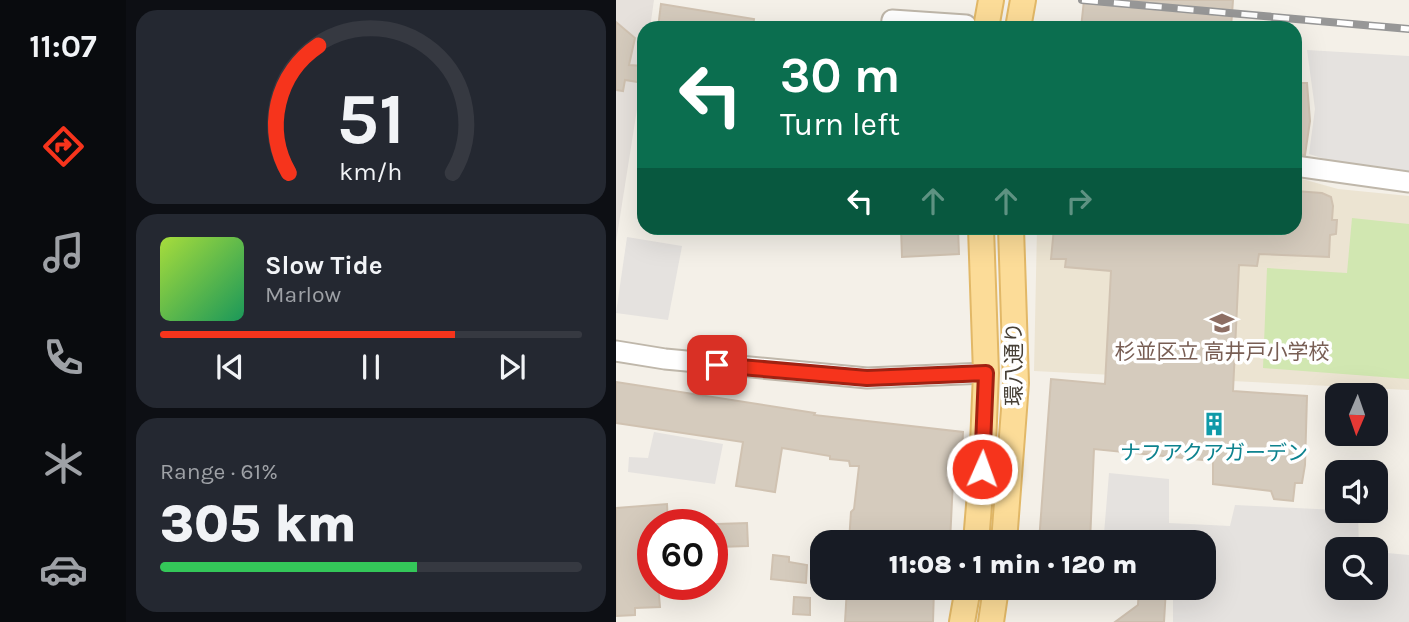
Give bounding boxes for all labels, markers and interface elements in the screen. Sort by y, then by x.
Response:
text: 11:07 [29,28,97,65]
text: 30 m [780,47,900,104]
icon: left [665,49,756,140]
text: 51 [337,76,405,161]
text: Turn left [780,106,900,143]
icon: directions [39,122,88,171]
text: km/h [339,157,403,186]
icon: left [841,182,879,220]
icon: ahead [914,182,952,220]
icon: ahead [987,182,1025,220]
icon: right [1060,182,1098,220]
icon: music [39,228,88,277]
text: Slow Tide [265,250,383,281]
text: Marlow [265,281,341,308]
school or university icon: 杉並区立 高井戸小学校 [1208,309,1236,337]
street label: 環八通り [1002,322,1026,406]
icon: phone [39,333,88,382]
pin [687,335,747,395]
place label: 杉並区立 高井戸小学校 [1115,340,1330,364]
icon: arrive [698,346,736,384]
icon: previous [211,348,249,386]
icon: pause [352,348,390,386]
icon: next [493,348,531,386]
north arrow [1325,383,1388,446]
map controls [1325,383,1388,600]
building icon: ナフアクアガーデン [1200,410,1228,438]
position arrow [945,432,1019,506]
icon: climate [39,439,88,488]
place label: ナフアクアガーデン [1120,441,1308,465]
text: Range · 61% [160,458,278,485]
button: sound [1325,460,1388,523]
text: 305 km [160,493,357,554]
speed limit sign: 60 [637,509,728,600]
button: search [1325,537,1388,600]
icon: car [39,545,88,594]
text: 11:08 · 1 min · 120 m [889,549,1137,580]

